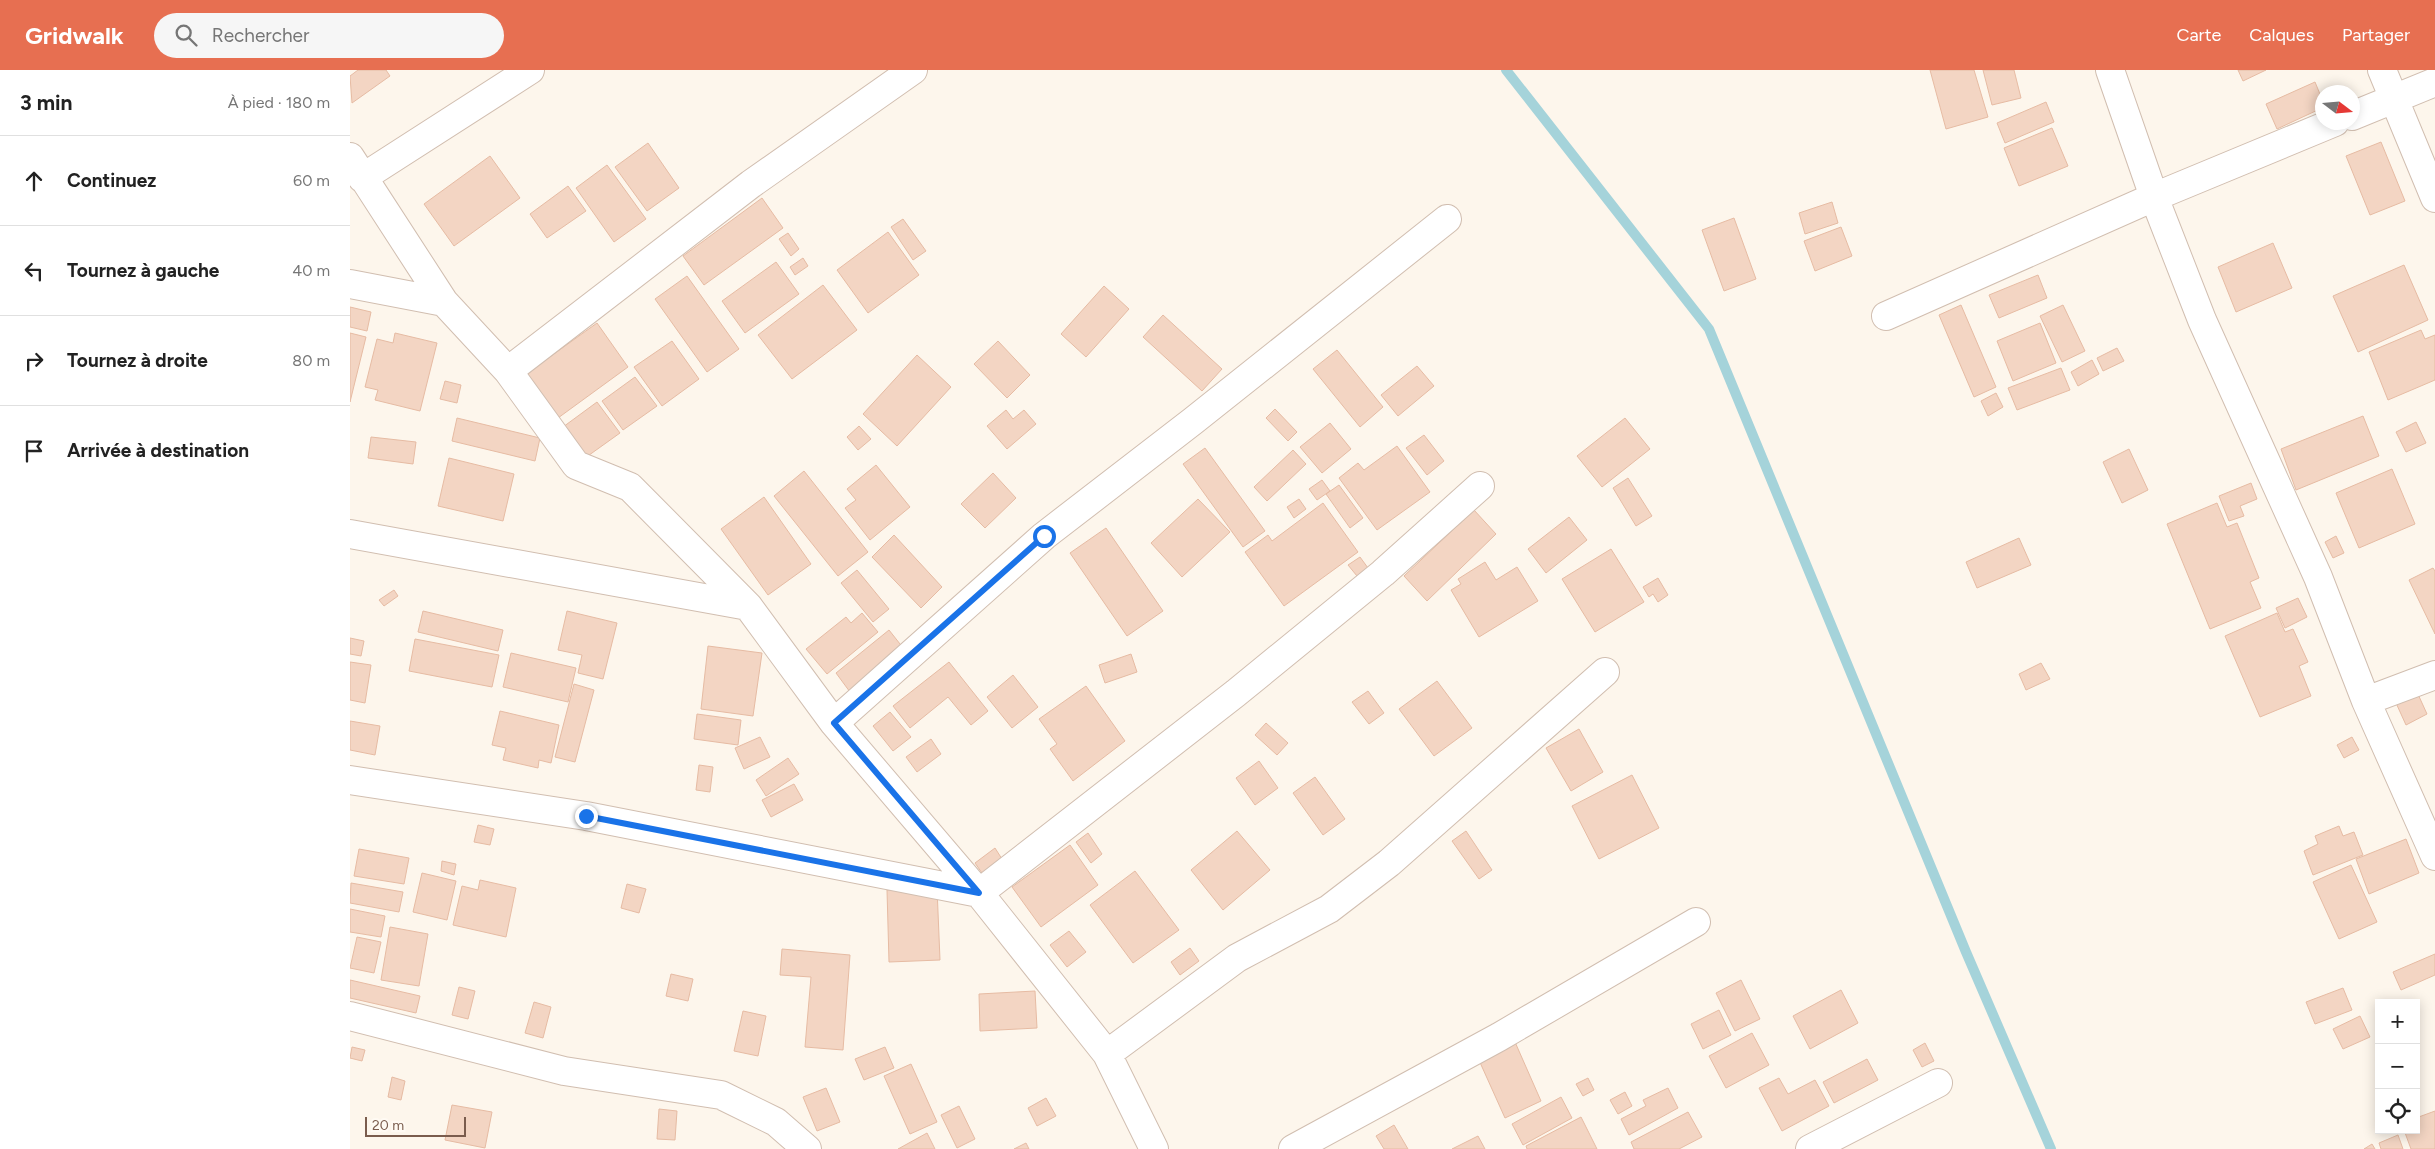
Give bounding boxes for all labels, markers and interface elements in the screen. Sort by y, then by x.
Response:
search box [154,13,504,58]
text: Gridwalk [25,21,124,50]
icon: search [172,21,200,49]
text: Rechercher [212,24,309,47]
text: Carte [2176,24,2221,46]
text: Calques [2249,24,2314,46]
text: Partager [2342,24,2410,46]
north arrow [2315,85,2360,130]
text: 3 min [20,90,72,115]
text: À pied · 180 m [228,93,330,112]
icon: ahead [20,167,48,195]
text: Continuez [67,169,156,192]
text: 60 m [293,171,330,190]
icon: left [20,257,48,285]
text: Tournez à gauche [67,259,219,282]
text: 40 m [292,261,330,280]
icon: right [20,347,48,375]
text: Tournez à droite [67,349,208,372]
text: 80 m [292,351,330,370]
icon: arrive [20,437,48,465]
text: Arrivée à destination [67,439,249,462]
route start [1033,525,1056,548]
route end [575,805,598,828]
map controls [2375,999,2420,1134]
button: + [2375,999,2420,1044]
button: − [2375,1044,2420,1089]
button: locate [2375,1089,2420,1134]
scale bar [365,1114,466,1137]
text: 20 m [372,1117,404,1134]

